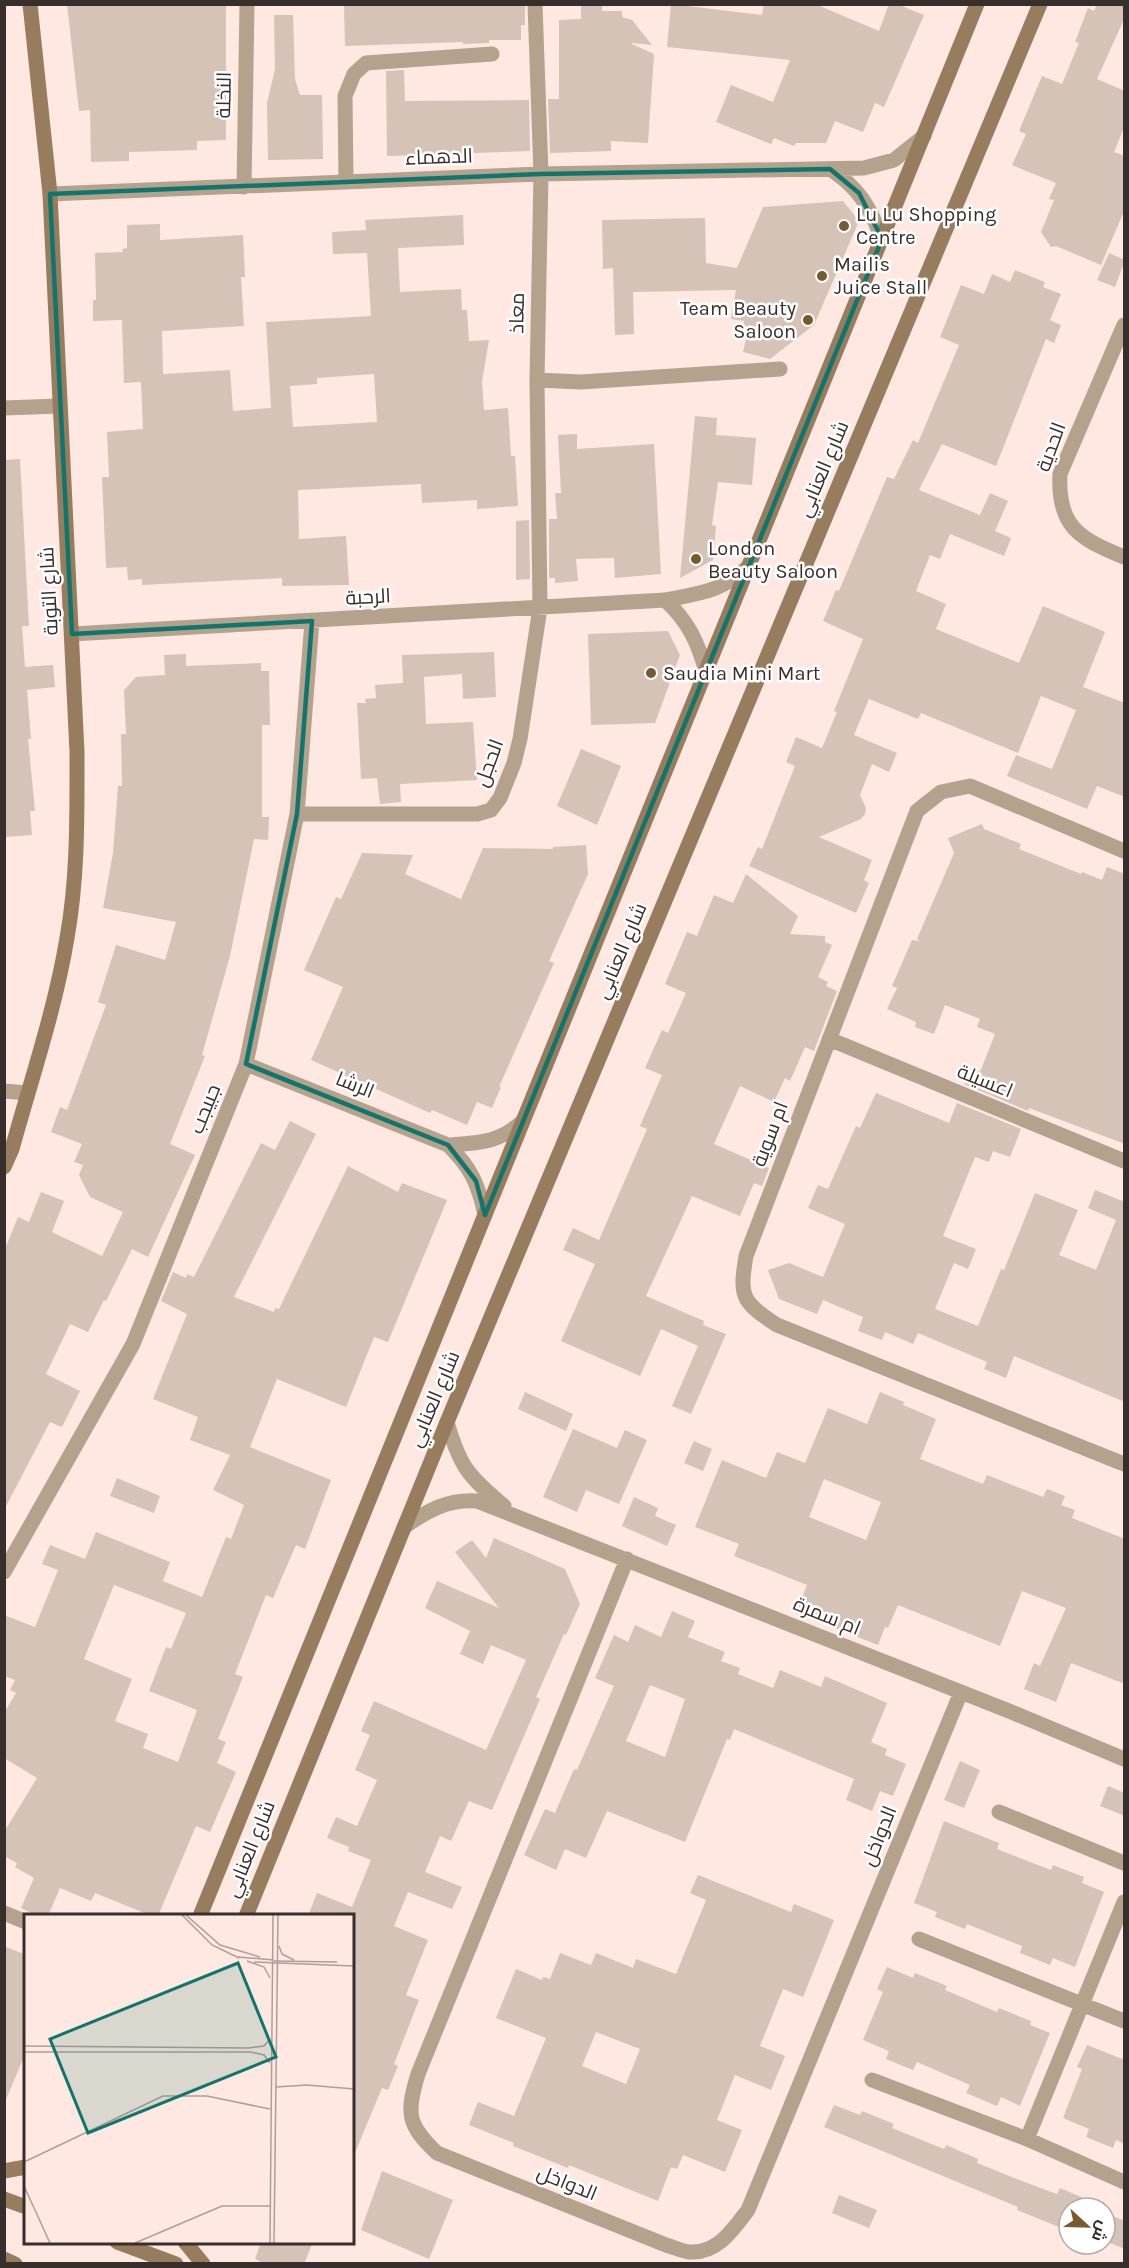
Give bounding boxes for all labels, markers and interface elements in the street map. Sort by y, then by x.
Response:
street label: النخلة [212,72,236,118]
street label: الدهماء [405,144,473,170]
place label: Lu Lu Shopping Centre [856,203,996,249]
marker: Lu Lu Shopping Centre [837,219,851,233]
place label: Mailis Juice Stall [834,253,927,299]
marker: Mailis Juice Stall [815,269,829,283]
street label: معاذ [505,292,529,334]
place label: Team Beauty Saloon [680,297,796,343]
marker: Team Beauty Saloon [801,313,815,327]
street label: شارع العنابي [793,418,857,522]
street label: الحدية [1032,419,1070,475]
place label: London Beauty Saloon [708,537,838,583]
street label: شارع التوبة [35,546,65,636]
marker: London Beauty Saloon [689,552,703,566]
street label: الرحبة [345,584,391,610]
place label: Saudia Mini Mart [663,662,821,685]
marker: Saudia Mini Mart [644,666,658,680]
street label: الحجل [470,736,509,790]
street label: شارع العنابي [591,900,655,1004]
street label: اعسيلة [954,1059,1016,1103]
street label: الرشا [332,1067,378,1103]
street label: جبيجب [185,1081,225,1137]
street label: ام سوية [747,1098,795,1170]
street label: شارع العنابي [404,1348,468,1452]
street label: ام سمرة [789,1592,864,1642]
street label: شارع العنابي [220,1797,283,1902]
street label: الدواخل [857,1803,902,1870]
inset map [24,1914,354,2244]
street label: الدواخل [533,2161,600,2206]
north arrow [1057,2196,1117,2256]
text: ش [1088,2218,1113,2245]

